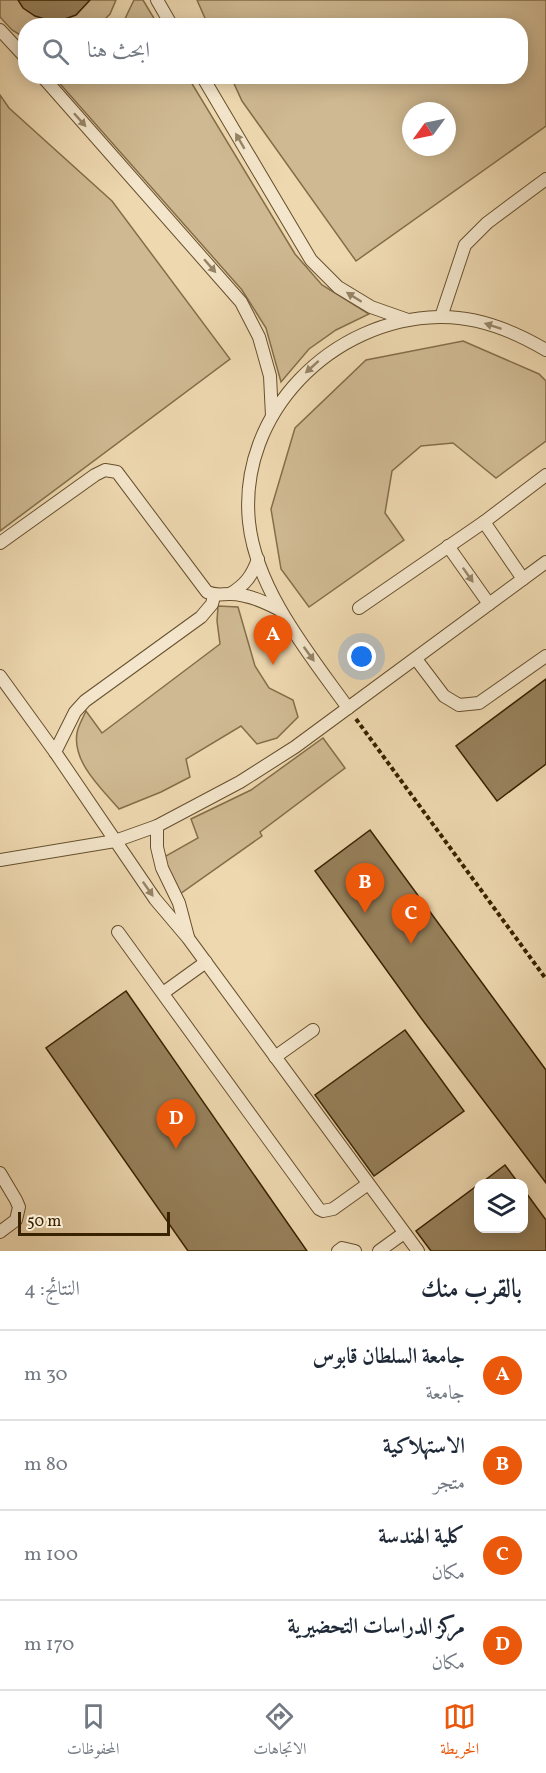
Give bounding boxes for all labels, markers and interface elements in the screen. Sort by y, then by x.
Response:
search box [18,18,528,84]
icon: search [39,35,72,68]
text: ابحث هنا [87,36,150,67]
north arrow [402,102,456,156]
one-way arrow [73,112,86,127]
one-way arrow [235,133,246,149]
one-way arrow [203,258,216,273]
one-way arrow [346,291,362,302]
one-way arrow [484,321,502,330]
one-way arrow [305,360,320,373]
one-way arrow [462,567,473,583]
pin: A [254,616,292,665]
your location [347,642,376,671]
one-way arrow [303,646,315,662]
pin: B [346,864,385,913]
one-way arrow [142,881,153,897]
pin: C [392,894,430,944]
pin: D [156,1100,195,1149]
map controls [474,1179,528,1233]
button: layers [474,1179,528,1233]
scale bar [18,1209,170,1236]
text: 50 m [27,1211,61,1233]
text: بالقرب منك [421,1272,522,1308]
text: النتائج: 4 [24,1276,80,1304]
text: جامعة السلطان قابوس [313,1342,465,1373]
text: 30 m [24,1361,68,1389]
text: A [495,1361,510,1389]
text: جامعة [426,1380,465,1408]
text: الاستهلاكية [383,1432,465,1463]
text: 80 m [24,1451,68,1479]
text: B [496,1451,509,1479]
text: متجر [433,1470,465,1498]
text: كلية الهندسة [378,1522,465,1553]
text: 100 m [24,1541,78,1569]
text: C [496,1541,509,1569]
text: مكان [431,1560,465,1588]
text: مركز الدراسات التحضيرية [288,1612,465,1643]
text: 170 m [24,1631,74,1659]
text: D [495,1631,510,1659]
text: مكان [431,1650,465,1678]
tab: المحفوظات [67,1700,120,1764]
tab: الاتجاهات [253,1700,307,1764]
tab: الخريطة [440,1700,479,1764]

